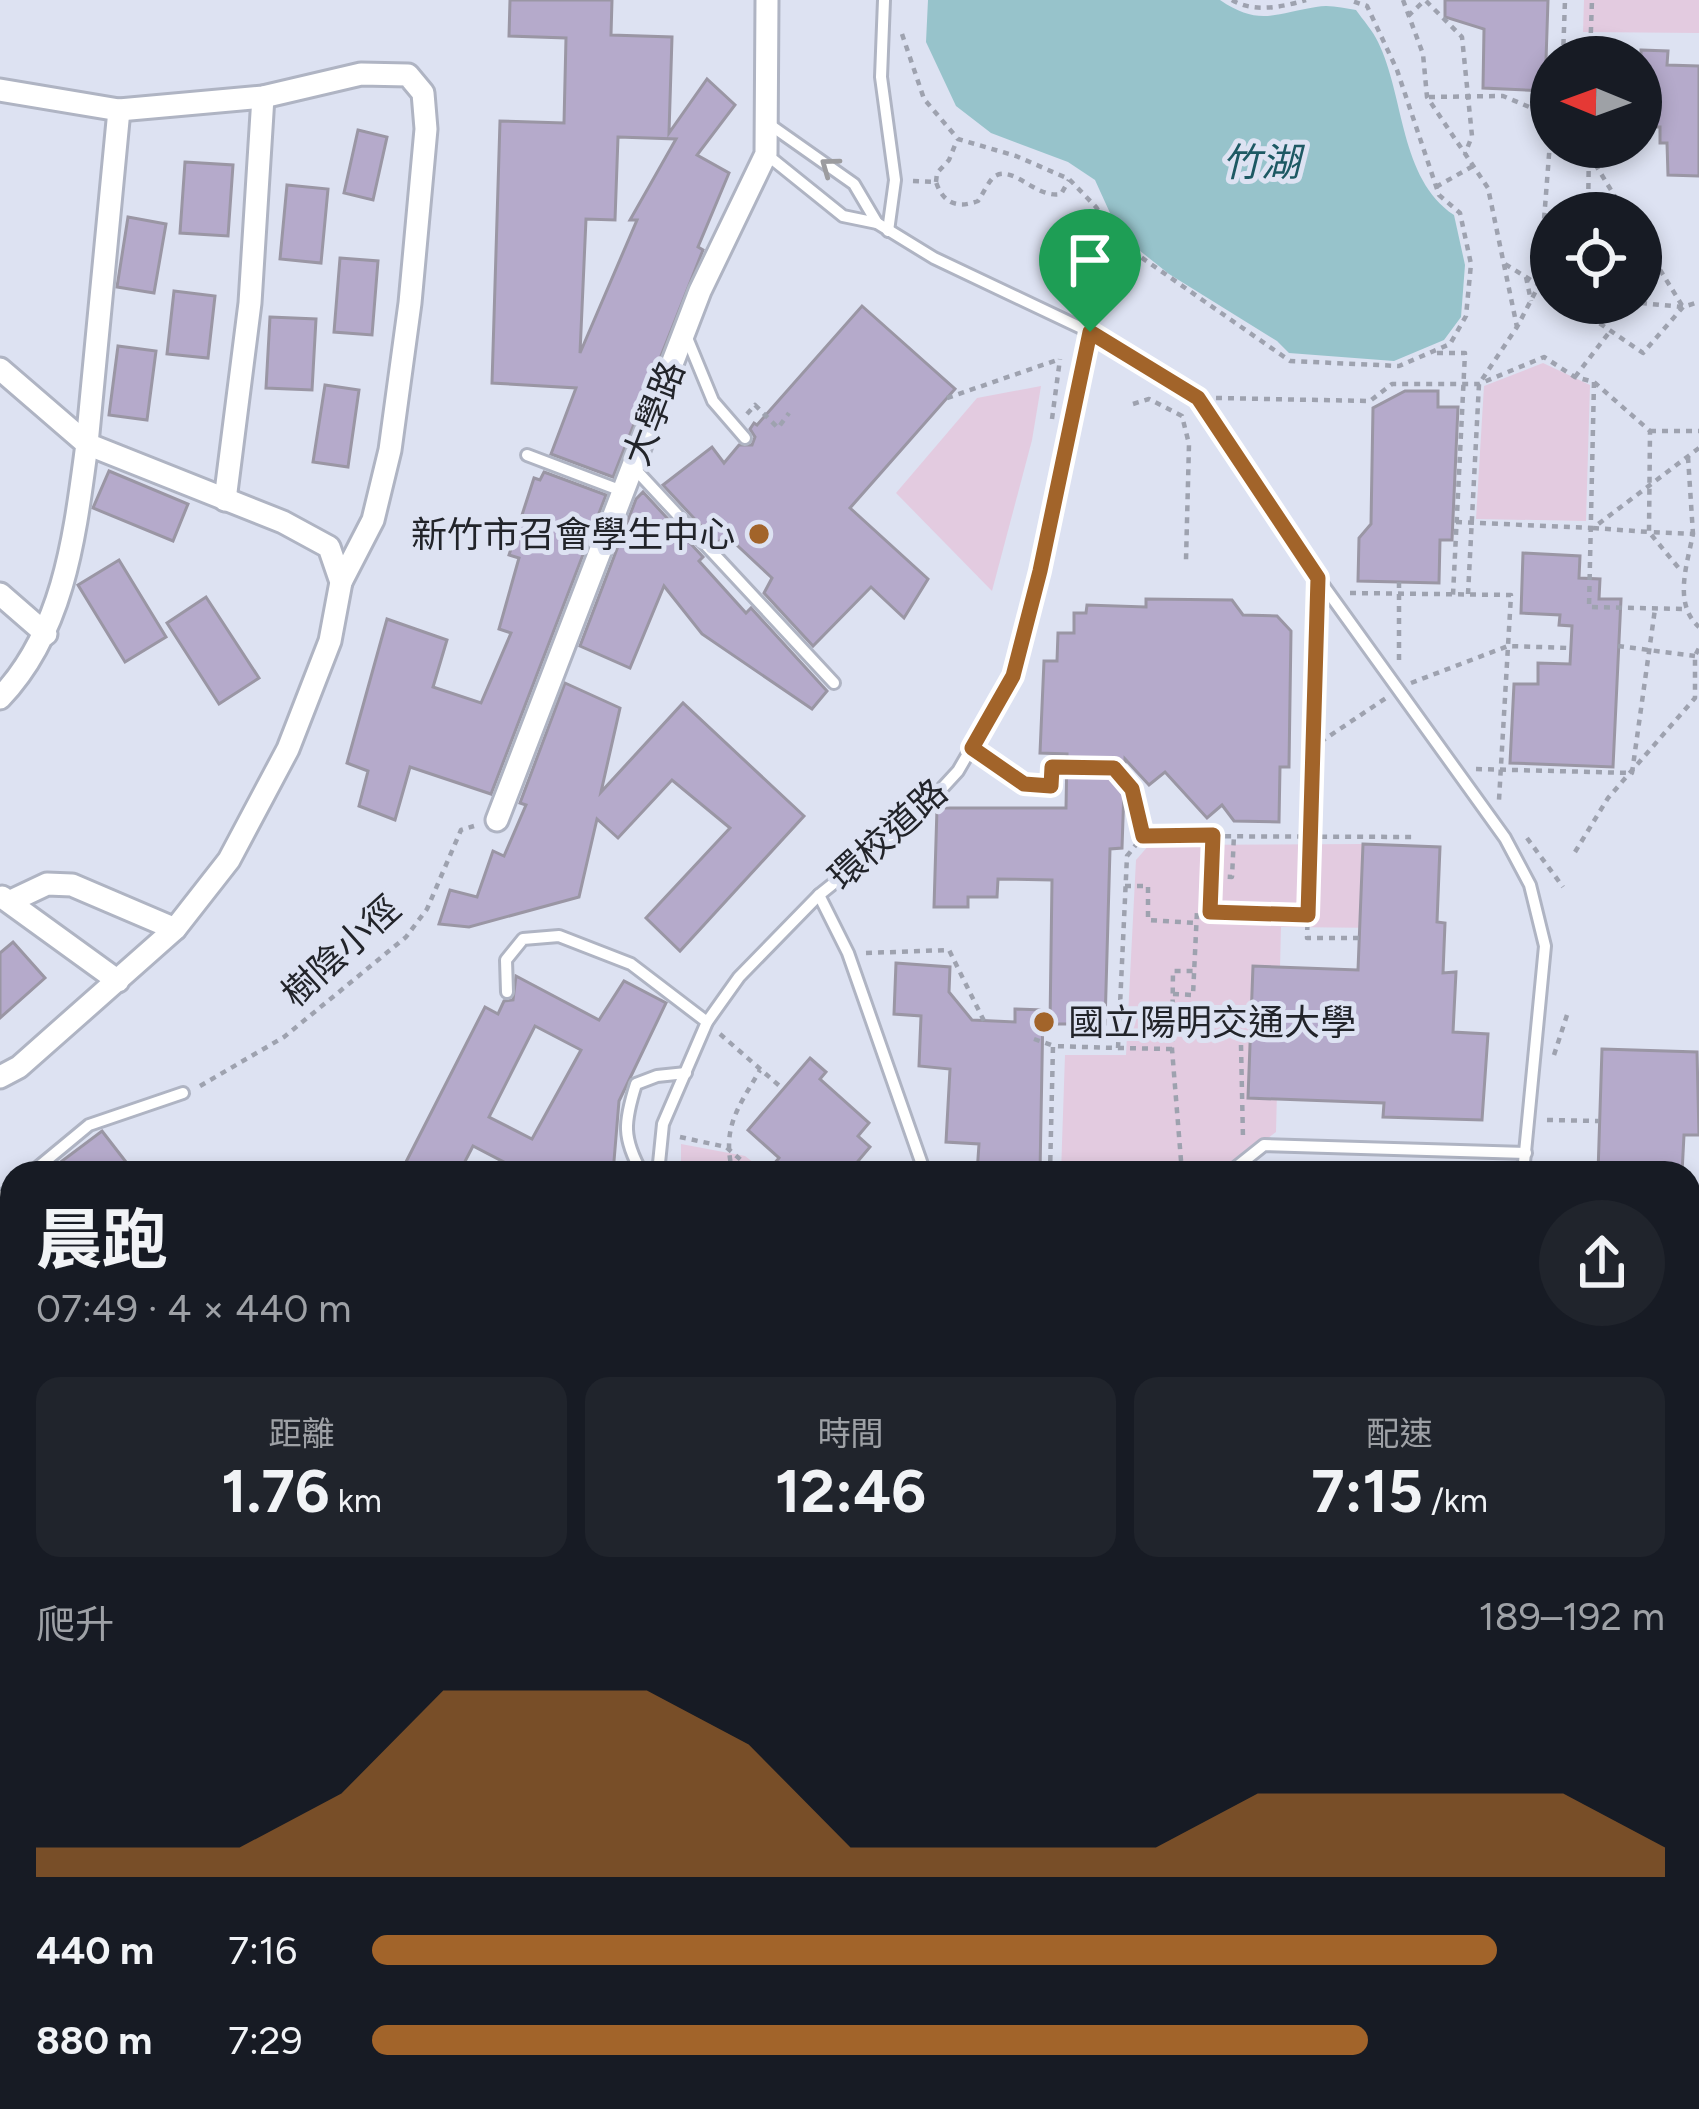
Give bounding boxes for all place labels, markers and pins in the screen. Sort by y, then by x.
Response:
pin [1039,209,1141,332]
place label: 新竹市召會學生中心 [411,513,735,556]
marker: 新竹市召會學生中心 [746,521,772,547]
place label: 國立陽明交通大學 [1068,1001,1356,1044]
marker: 國立陽明交通大學 [1031,1009,1057,1035]

